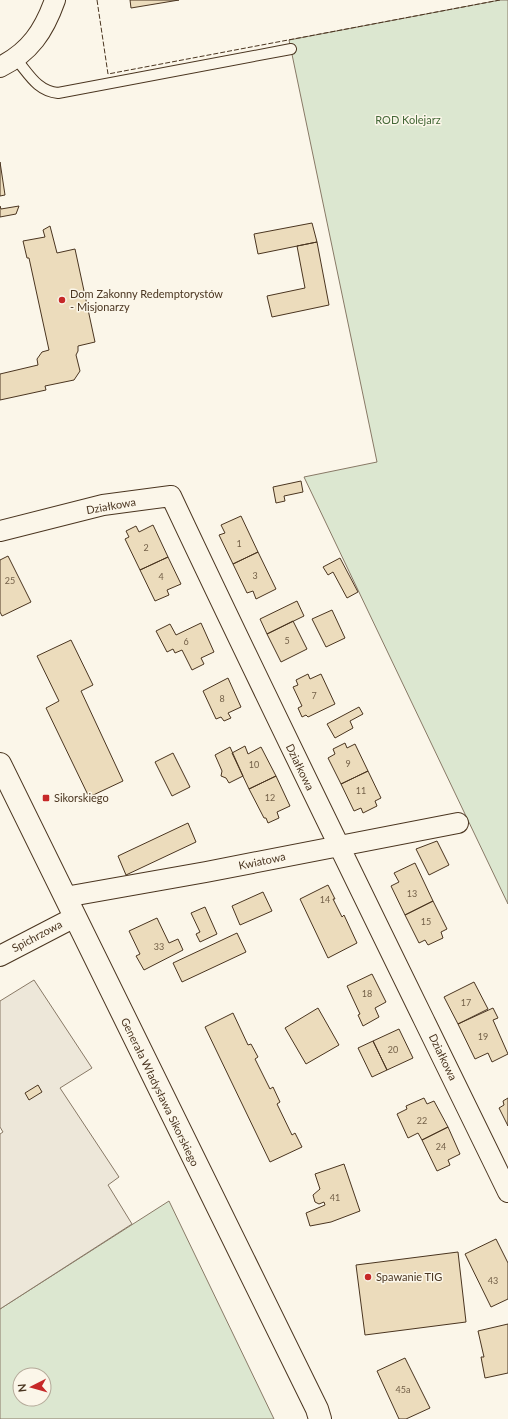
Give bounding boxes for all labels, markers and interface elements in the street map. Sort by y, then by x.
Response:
park label: ROD Kolejarz [375,113,441,126]
place label: Dom Zakonny Redemptorystów - Misjonarzy [70,287,223,313]
marker: Dom Zakonny Redemptorystów - Misjonarzy [57,295,67,305]
street label: Działkowa [85,495,137,516]
house number: 1 [236,538,242,549]
house number: 2 [143,542,149,553]
house number: 3 [252,570,258,581]
house number: 4 [158,571,164,582]
house number: 25 [5,575,15,586]
house number: 5 [284,635,290,646]
house number: 6 [183,636,189,647]
house number: 7 [311,690,317,701]
house number: 8 [219,693,225,704]
street label: Działkowa [284,741,317,792]
house number: 9 [345,758,351,769]
house number: 10 [249,759,259,770]
house number: 11 [356,785,366,796]
place label: Sikorskiego [54,791,109,804]
house number: 12 [265,792,275,803]
marker: Sikorskiego [41,793,51,803]
street label: Kwiatowa [237,849,287,872]
house number: 13 [407,888,417,899]
house number: 14 [320,894,330,905]
house number: 15 [421,916,431,927]
street label: Spichrzowa [9,917,64,954]
house number: 33 [154,941,164,952]
house number: 18 [362,988,372,999]
house number: 17 [461,997,471,1008]
street label: Generała Władysława Sikorskiego [119,1015,202,1168]
street label: Działkowa [427,1031,460,1082]
house number: 19 [478,1031,488,1042]
house number: 20 [388,1044,398,1055]
house number: 22 [417,1115,427,1126]
house number: 24 [436,1141,446,1152]
house number: 41 [330,1192,340,1203]
place label: Spawanie TIG [376,1270,442,1283]
marker: Spawanie TIG [363,1272,373,1282]
house number: 43 [488,1275,498,1286]
north arrow [12,1367,52,1407]
text: N [15,1383,28,1393]
house number: 45a [396,1384,410,1395]

